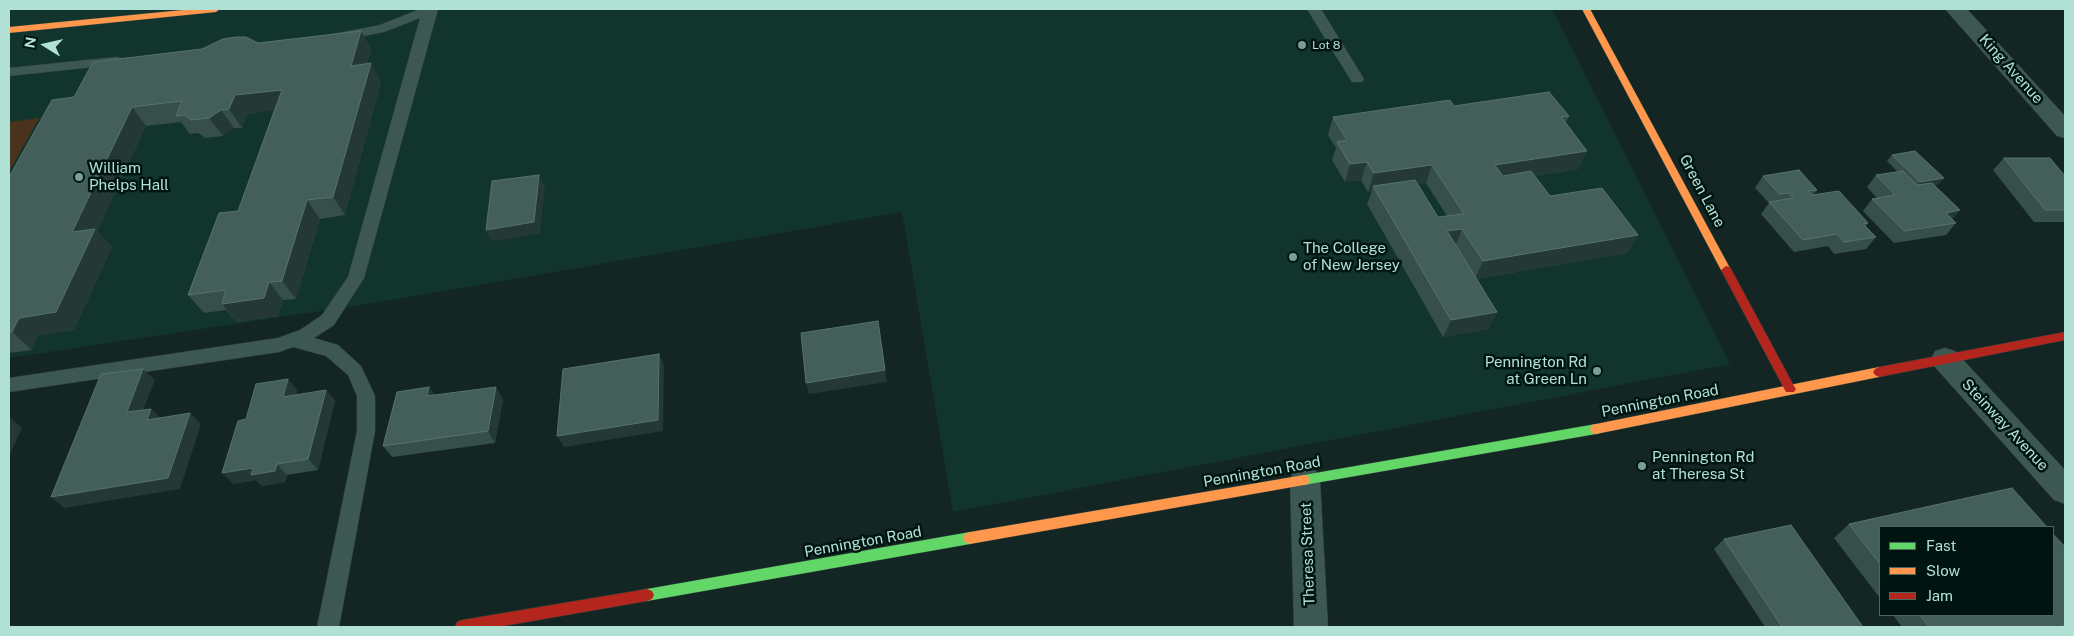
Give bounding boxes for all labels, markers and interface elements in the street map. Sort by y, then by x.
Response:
north arrow [20,20,70,70]
street label: King Avenue [1975,31,2047,107]
text: N [21,36,39,49]
place label: Lot 8 [1312,38,1341,52]
marker: Lot 8 [1296,39,1308,51]
street label: Green Lane [1675,152,1729,230]
place label: William Phelps Hall [89,159,169,194]
marker: William Phelps Hall [73,171,85,183]
place label: The College of New Jersey [1303,239,1400,274]
marker: The College of New Jersey [1287,251,1299,263]
place label: Pennington Rd at Green Ln [1485,353,1587,388]
marker: Pennington Rd at Green Ln [1591,365,1603,377]
street label: Steinway Avenue [1958,375,2052,475]
street label: Pennington Road [1600,381,1720,421]
place label: Pennington Rd at Theresa St [1652,448,1754,483]
street label: Pennington Road [1202,453,1322,491]
marker: Pennington Rd at Theresa St [1636,460,1648,472]
street label: Theresa Street [1297,502,1319,606]
street label: Pennington Road [803,523,923,561]
legend [1879,526,2054,616]
text: Fast [1926,537,1956,554]
text: Slow [1926,562,1960,579]
text: Jam [1926,587,1953,604]

